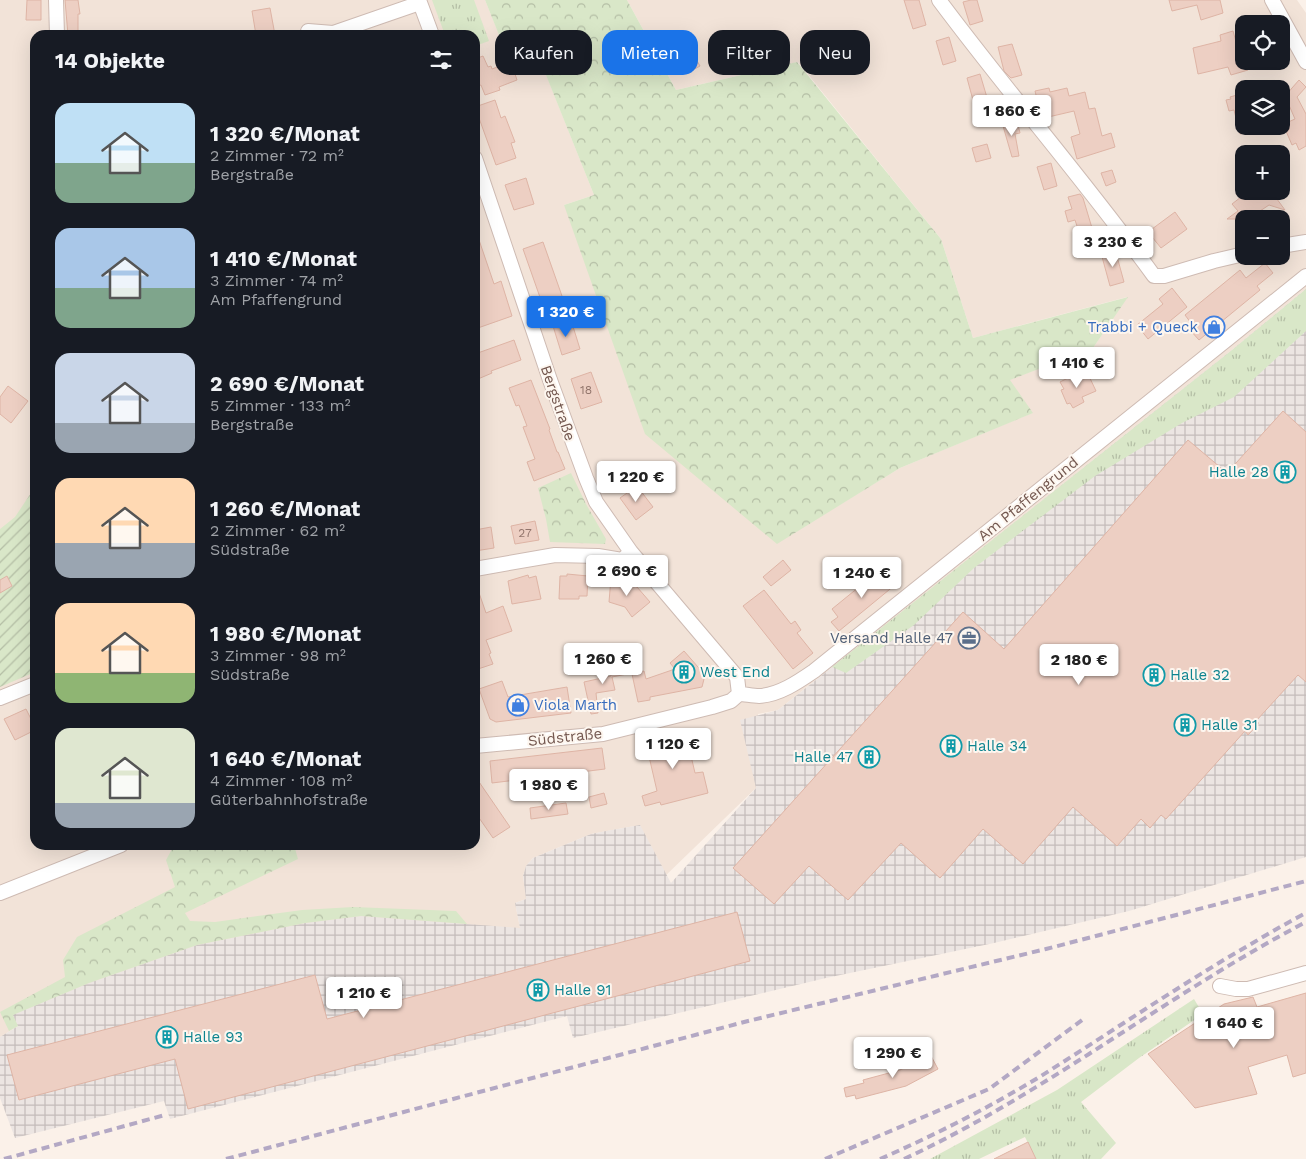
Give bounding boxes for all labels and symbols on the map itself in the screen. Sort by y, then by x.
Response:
pin: 1 860 € [966,94,1058,137]
pin: 3 230 € [1067,226,1159,268]
pin: 1 320 € [520,296,612,338]
shop icon: Trabbi + Queck [1202,315,1226,339]
place label: Trabbi + Queck [1087,318,1198,336]
pin: 1 410 € [1031,346,1123,389]
street label: Bergstraße [537,363,579,443]
house number: 18 [580,383,592,397]
street label: Am Pfaffengrund [974,453,1082,545]
pin: 1 220 € [590,460,682,503]
building icon: Halle 28 [1273,460,1297,484]
place label: Halle 28 [1209,463,1269,481]
house number: 27 [518,526,532,540]
pin: 2 690 € [581,554,673,597]
pin: 1 240 € [816,556,908,599]
office icon: Versand Halle 47 [957,626,981,650]
place label: Versand Halle 47 [830,629,953,647]
pin: 1 260 € [557,642,649,685]
pin: 2 180 € [1033,644,1125,686]
building icon: West End [672,660,696,684]
place label: West End [700,663,770,681]
building icon: Halle 32 [1142,663,1166,687]
place label: Halle 32 [1170,666,1230,684]
shop icon: Viola Marth [506,693,530,717]
place label: Viola Marth [534,696,617,714]
building icon: Halle 31 [1173,713,1197,737]
place label: Halle 31 [1201,716,1258,734]
street label: Südstraße [527,724,603,750]
pin: 1 120 € [627,728,719,770]
building icon: Halle 34 [939,734,963,758]
place label: Halle 34 [967,737,1027,755]
building icon: Halle 47 [857,745,881,769]
place label: Halle 47 [794,748,853,766]
pin: 1 980 € [503,768,595,811]
pin: 1 210 € [318,976,410,1019]
building icon: Halle 91 [526,978,550,1002]
place label: Halle 91 [554,981,611,999]
pin: 1 640 € [1188,1006,1280,1049]
building icon: Halle 93 [155,1025,179,1049]
place label: Halle 93 [183,1028,243,1046]
pin: 1 290 € [847,1036,939,1079]

